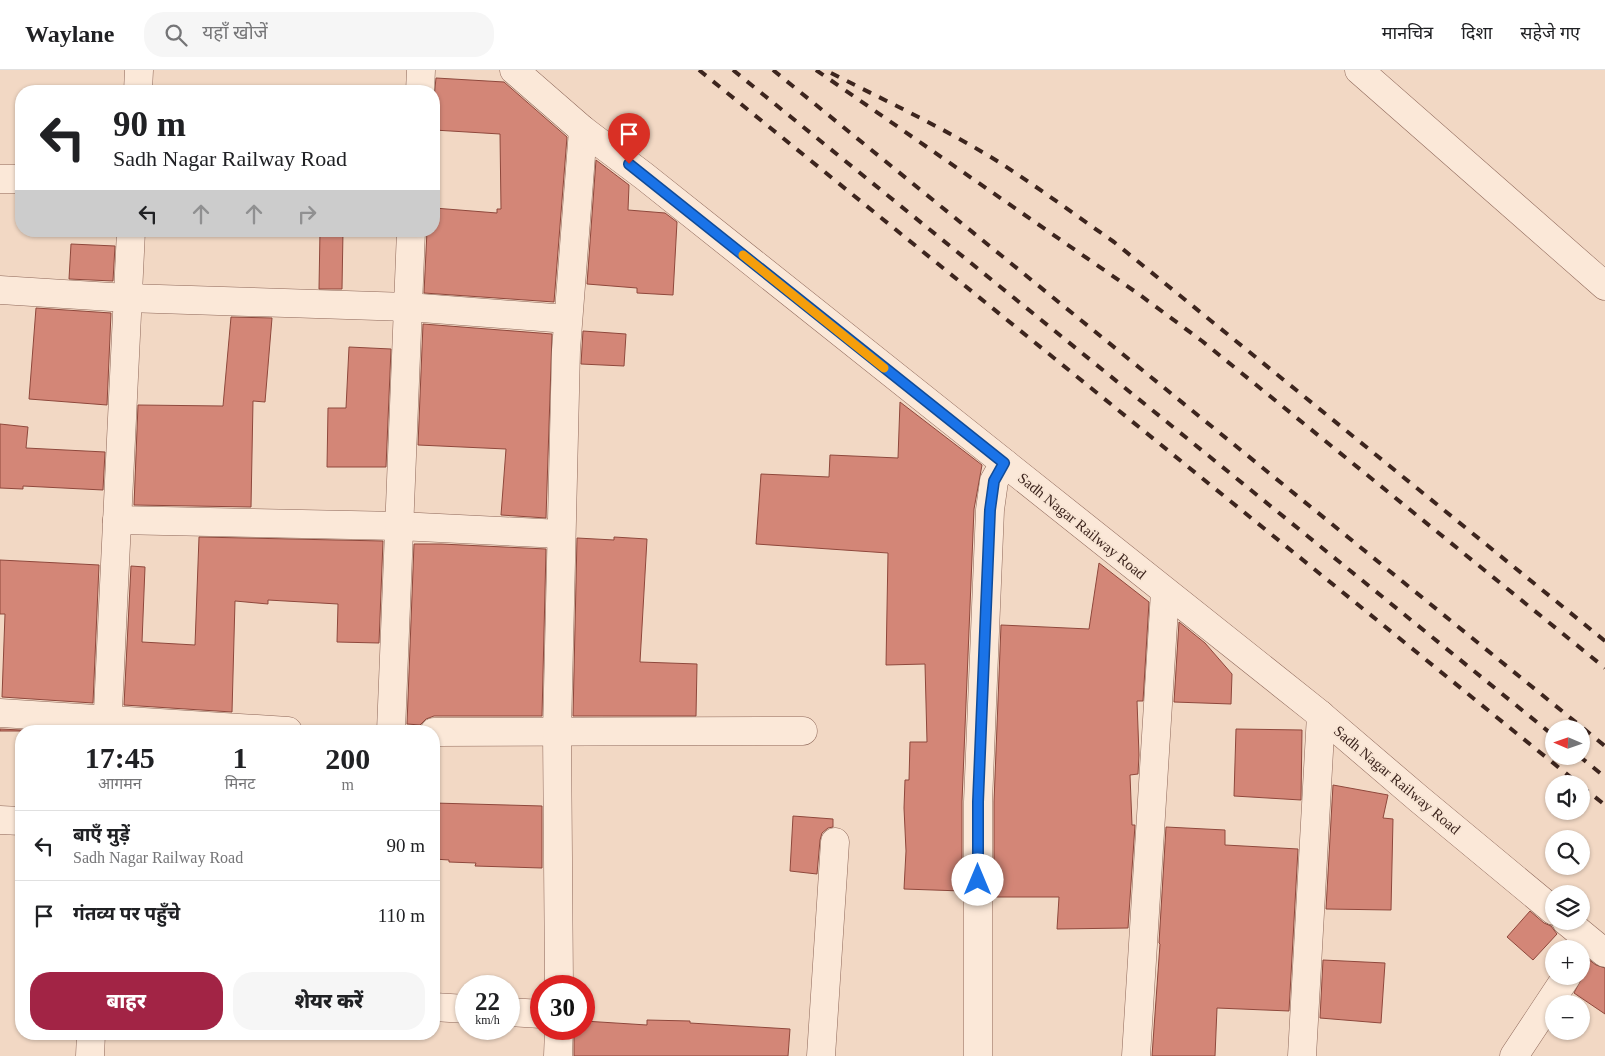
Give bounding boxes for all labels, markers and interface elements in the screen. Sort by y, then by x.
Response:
search box [144,12,494,57]
text: Waylane [25,21,114,47]
icon: search [162,21,190,49]
text: यहाँ खोजें [202,22,268,43]
text: मानचित्र [1382,23,1433,43]
text: दिशा [1461,23,1492,43]
text: सहेजे गए [1520,23,1580,43]
icon: left [30,105,95,170]
text: 90 m [113,105,186,144]
pin [608,113,650,164]
icon: arrive [615,120,643,148]
text: Sadh Nagar Railway Road [113,146,347,171]
icon: left [134,200,162,228]
icon: ahead [187,200,215,228]
icon: ahead [240,200,268,228]
icon: right [293,200,321,228]
street label: Sadh Nagar Railway Road [1015,470,1149,583]
north arrow [1545,720,1590,765]
map controls [1545,720,1590,1040]
street label: Sadh Nagar Railway Road [1331,723,1464,838]
text: 17:45 [85,741,155,774]
text: 1 [232,741,247,774]
text: 200 [325,742,370,775]
text: आगमन [98,775,142,792]
text: मिनट [225,775,255,792]
button: sound [1545,775,1590,820]
text: m [341,776,354,793]
text: बाएँ मुड़ें [73,824,130,845]
button: search [1545,830,1590,875]
icon: left [30,832,58,860]
text: 90 m [386,835,425,856]
text: Sadh Nagar Railway Road [73,849,243,866]
position arrow [951,853,1003,905]
button: layers [1545,885,1590,930]
icon: arrive [30,902,58,930]
text: गंतव्य पर पहुँचे [73,903,180,924]
text: 110 m [378,905,425,926]
button: + [1545,940,1590,985]
button: बाहर [30,972,223,1030]
button: शेयर करें [233,972,425,1030]
speed limit sign: 30 [530,975,595,1040]
text: 22 [475,988,500,1015]
button: − [1545,995,1590,1040]
text: km/h [475,1013,500,1027]

